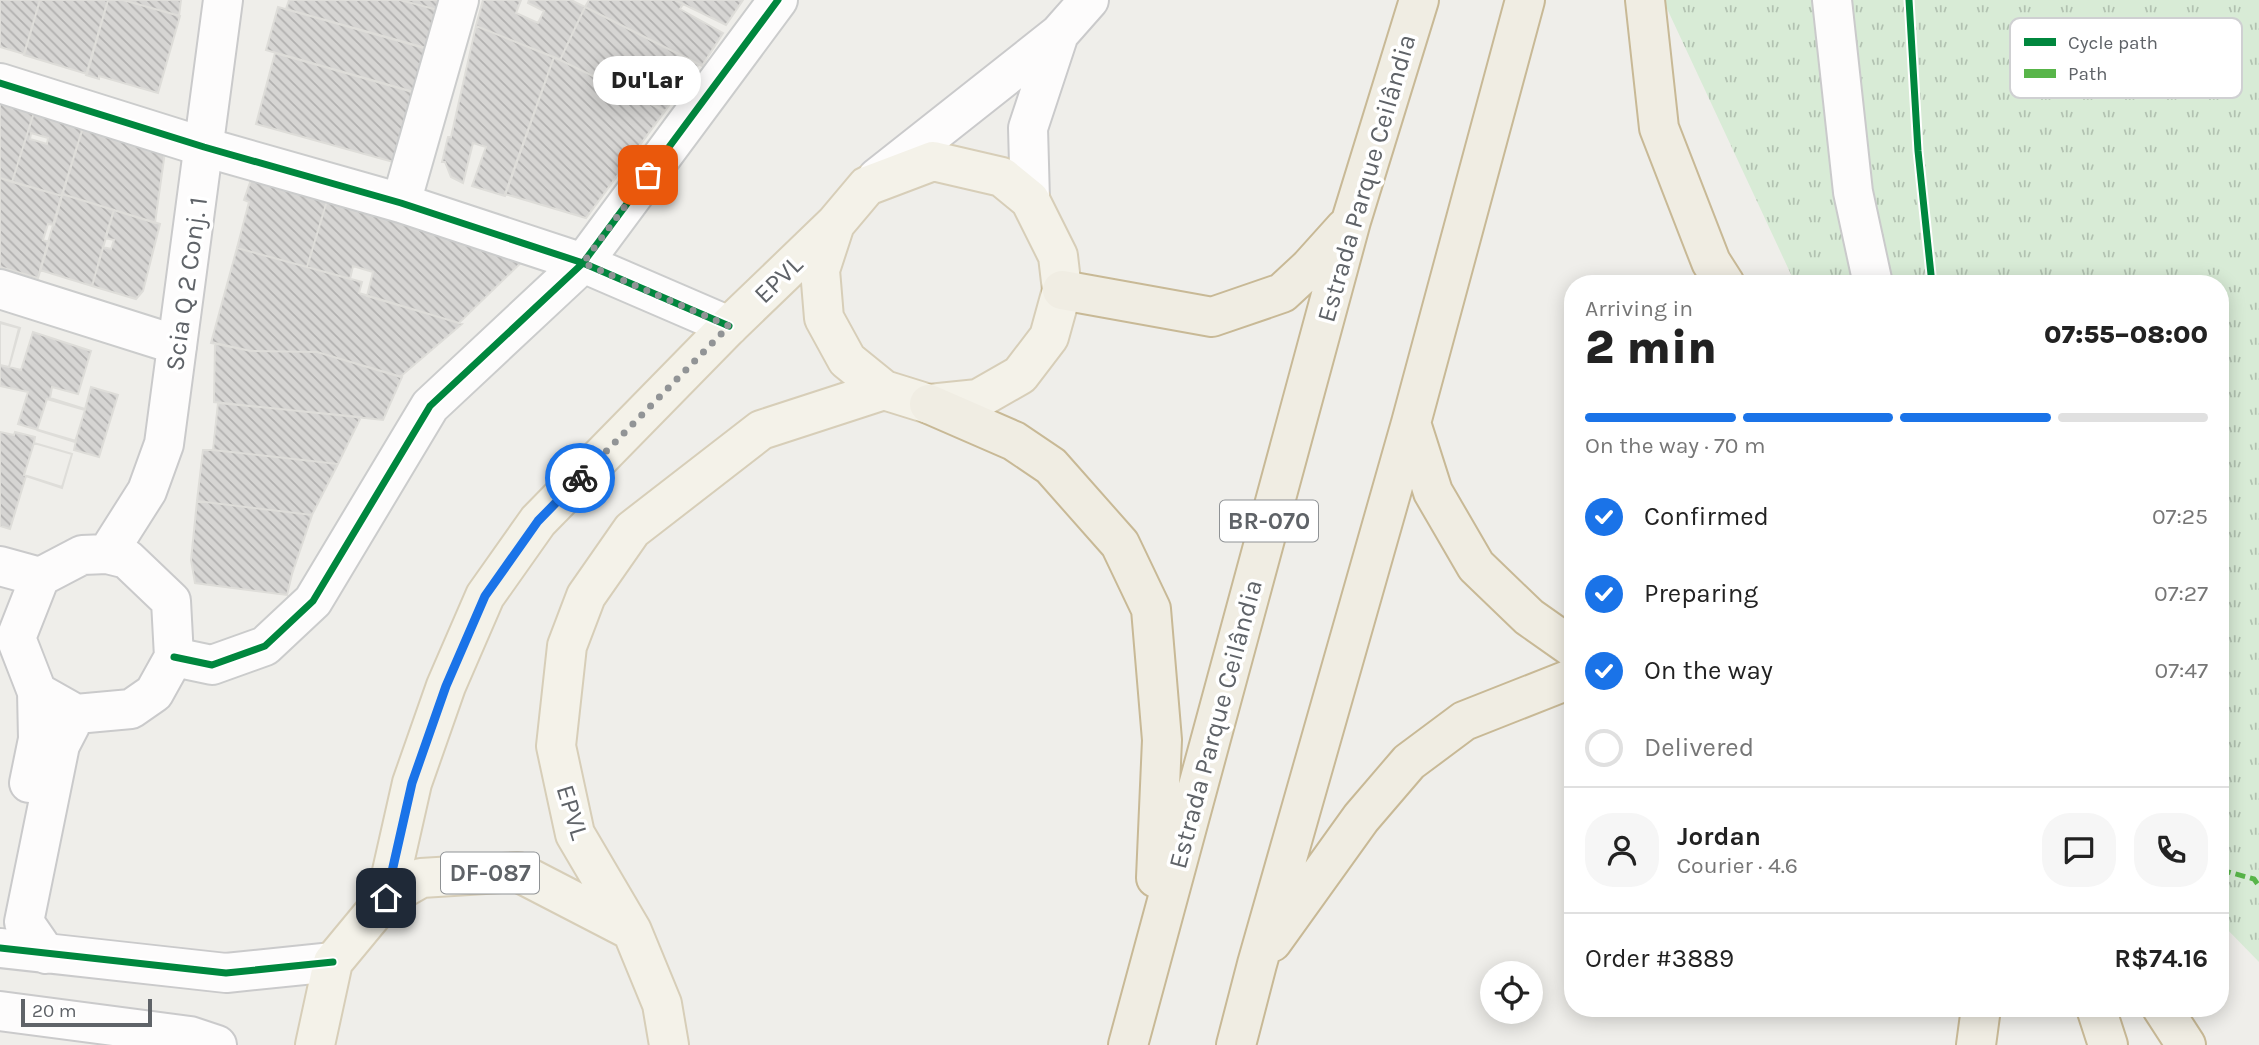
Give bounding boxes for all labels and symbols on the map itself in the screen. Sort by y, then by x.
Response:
legend [2010,18,2242,98]
street label: Estrada Parque Ceilândia [1311,31,1422,326]
text: Cycle path [2068,32,2158,54]
callout: Du'Lar [594,56,702,105]
text: Path [2068,63,2108,85]
pin [618,145,678,205]
street label: Scia Q 2 Conj. 1 [159,195,214,373]
street label: EPVL [748,249,809,310]
courier [545,443,615,513]
road number: BR-070 [1220,500,1318,542]
street label: Estrada Parque Ceilândia [1162,576,1269,872]
street label: EPVL [550,781,596,843]
road number: DF-087 [441,852,539,894]
pin [356,868,416,928]
scale bar [21,996,152,1028]

